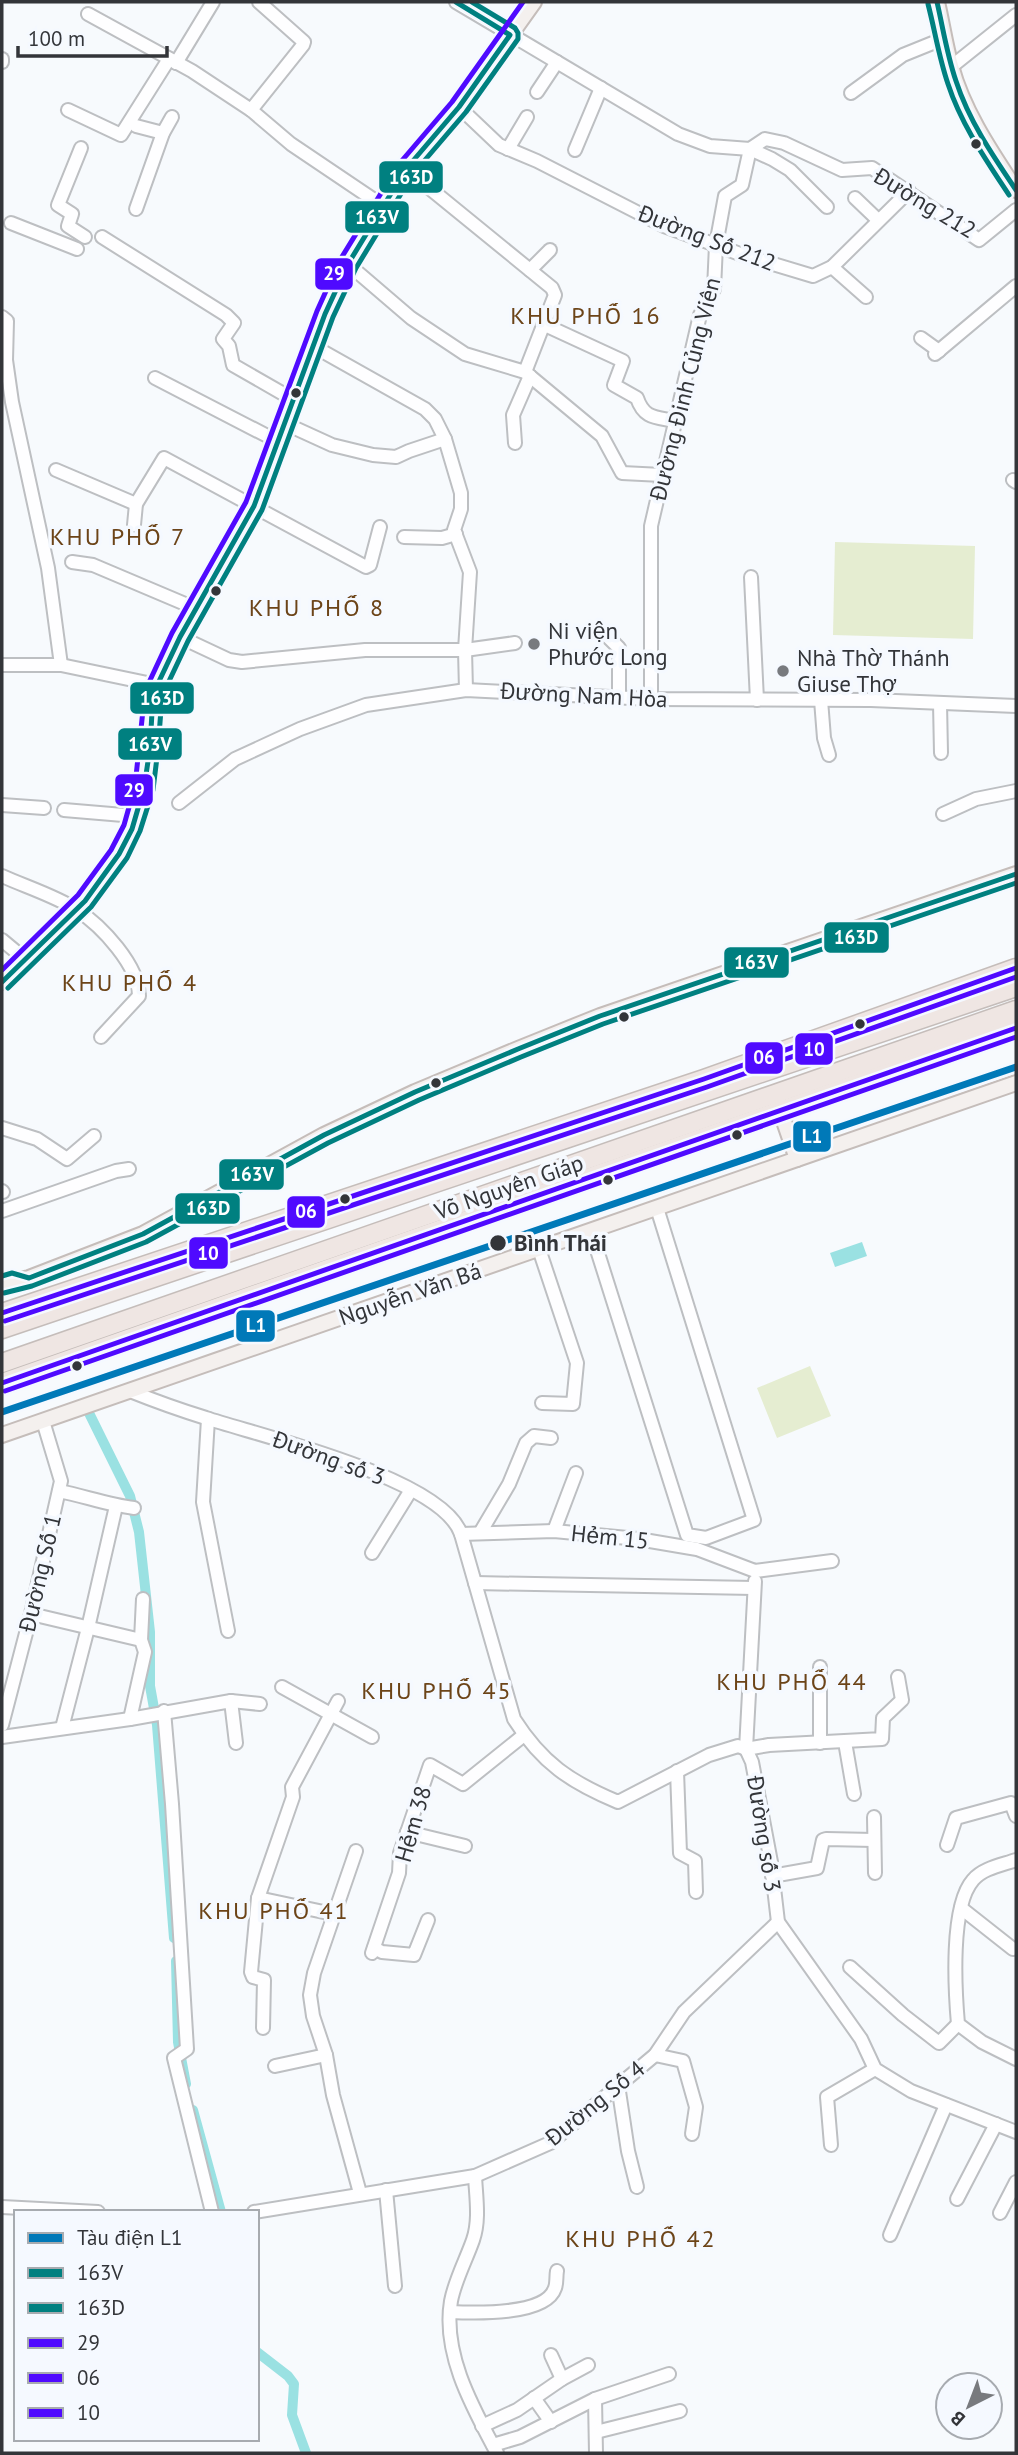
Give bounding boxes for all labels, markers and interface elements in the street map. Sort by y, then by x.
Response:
scale bar [18,14,166,58]
text: 100 m [28,25,85,52]
unlabelled marker [969,137,983,151]
line badge: 163D [378,160,444,194]
street label: Đường 212 [868,160,982,244]
text: 163D [389,165,433,189]
street label: Đường Số 212 [633,198,780,277]
line badge: 163V [344,200,410,234]
text: 163V [355,205,399,229]
line badge: 29 [314,257,354,291]
text: 29 [323,261,345,285]
street label: Đường Đinh Củng Viên [642,274,726,505]
district label: KHU PHỐ 16 [510,300,662,331]
unlabelled marker [289,386,303,400]
district label: KHU PHỐ 7 [50,521,186,552]
unlabelled marker [209,584,223,598]
district label: KHU PHỐ 8 [249,592,385,623]
place label: Ni viện Phước Long [548,616,668,671]
marker: Ni viện Phước Long [526,636,542,652]
place label: Nhà Thờ Thánh Giuse Thợ [797,643,950,698]
marker: Nhà Thờ Thánh Giuse Thợ [775,663,791,679]
street label: Đường Nam Hòa [499,676,668,713]
line badge: 163D [129,681,195,715]
text: 163D [140,686,184,710]
line badge: 163V [117,727,183,761]
text: 163V [128,732,172,756]
line badge: 29 [114,773,154,807]
text: 29 [123,778,145,802]
line badge: 163D [823,921,890,954]
text: 163D [834,925,878,949]
line badge: 163V [723,946,790,979]
text: 163V [734,950,778,974]
district label: KHU PHỐ 4 [62,967,198,998]
unlabelled marker [617,1010,631,1024]
unlabelled marker [853,1017,867,1031]
line badge: 10 [794,1032,834,1066]
text: 10 [803,1037,825,1061]
line badge: 06 [744,1041,784,1075]
text: 06 [753,1045,775,1069]
unlabelled marker [429,1076,443,1090]
line badge: L1 [792,1120,832,1153]
text: L1 [802,1124,822,1148]
unlabelled marker [730,1128,744,1142]
street label: Võ Nguyên Giáp [430,1147,587,1226]
line badge: 163V [218,1158,285,1191]
text: 163V [230,1162,274,1186]
unlabelled marker [601,1173,615,1187]
line badge: 163D [174,1192,241,1225]
unlabelled marker [338,1192,352,1206]
line badge: 06 [286,1195,326,1229]
text: 163D [186,1196,230,1220]
text: 06 [295,1199,317,1223]
place label: Bình Thái [514,1228,607,1257]
marker: Bình Thái [488,1233,508,1253]
line badge: 10 [188,1236,229,1270]
text: 10 [197,1241,219,1265]
street label: Nguyễn Văn Bá [335,1256,485,1331]
line badge: L1 [235,1309,276,1343]
text: L1 [246,1313,266,1337]
unlabelled marker [70,1359,84,1373]
street label: Đường số 3 [268,1423,389,1491]
street label: Đường Số 1 [12,1511,67,1636]
street label: Hẻm 15 [570,1518,650,1555]
district label: KHU PHỐ 44 [716,1666,868,1697]
district label: KHU PHỐ 45 [361,1675,513,1706]
street label: Đường số 3 [741,1773,788,1894]
street label: Hẻm 38 [388,1782,437,1865]
district label: KHU PHỐ 41 [198,1895,350,1926]
street label: Đường Số 4 [538,2053,651,2152]
legend [14,2210,259,2441]
district label: KHU PHỐ 42 [565,2223,717,2254]
text: Tàu điện L1 [77,2224,182,2251]
text: 163V [77,2259,123,2286]
text: 163D [77,2294,125,2321]
text: 29 [77,2329,100,2356]
text: 06 [77,2364,100,2391]
north arrow [934,2371,1004,2441]
text: 10 [77,2399,100,2426]
text: B [945,2406,970,2431]

